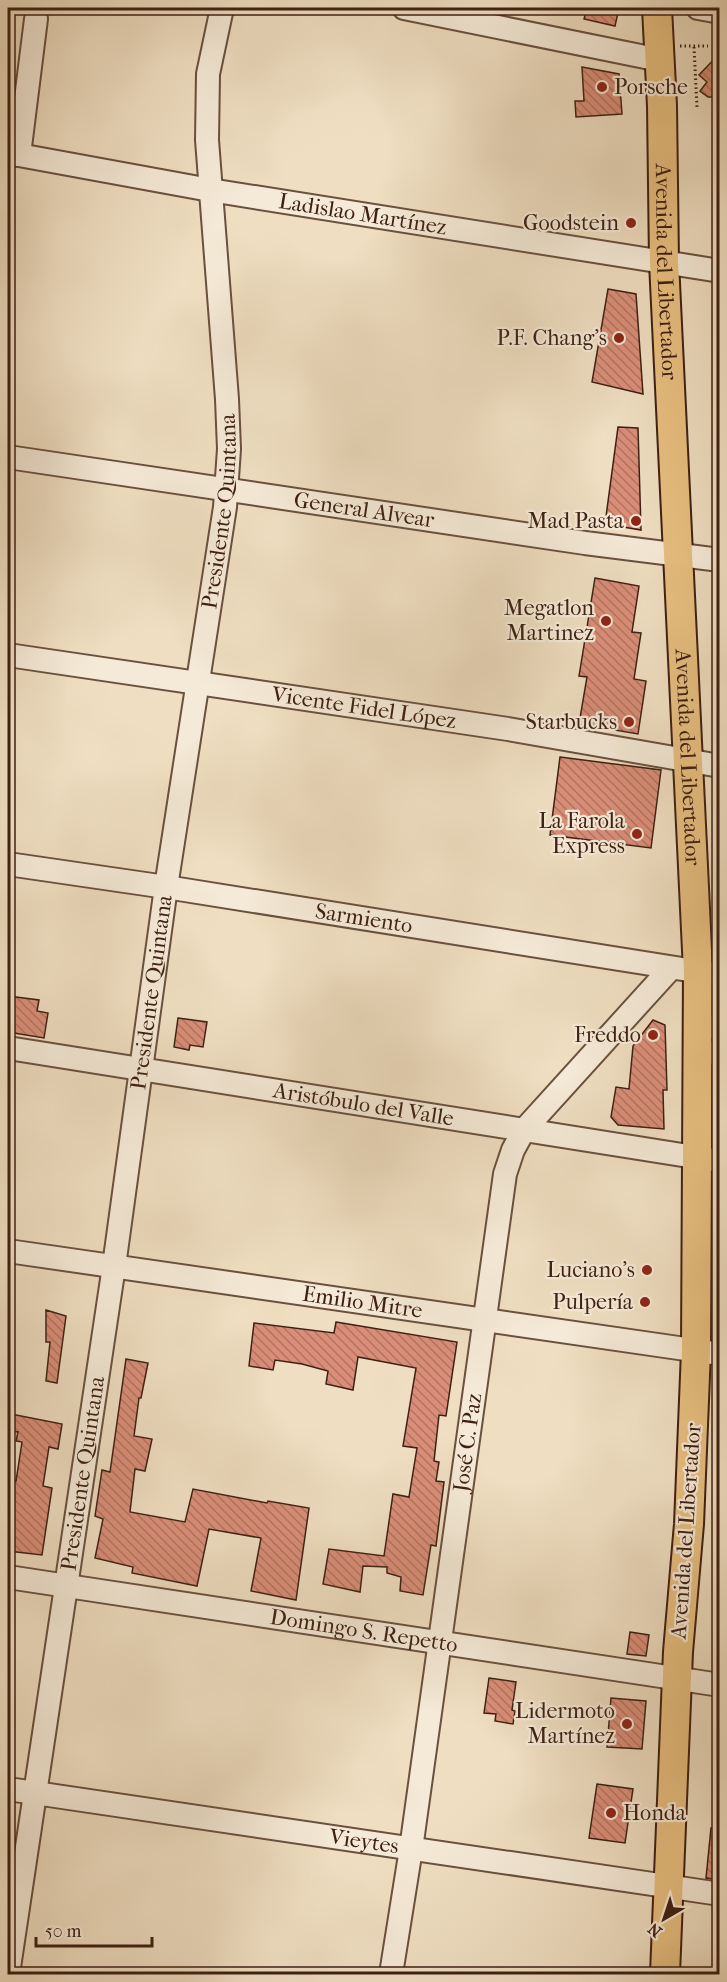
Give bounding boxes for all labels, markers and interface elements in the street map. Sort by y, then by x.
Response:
place label: Porsche [614,74,688,100]
marker: Porsche [595,80,609,94]
street label: Avenida del Libertador [650,162,683,381]
street label: Ladislao Martínez [277,188,449,240]
place label: Goodstein [523,210,619,236]
marker: Goodstein [624,216,638,230]
place label: P.F. Chang's [497,325,607,351]
marker: P.F. Chang's [612,331,626,345]
street label: Presidente Quintana [196,413,242,611]
street label: General Alvear [292,487,437,533]
place label: Mad Pasta [528,508,625,534]
marker: Mad Pasta [629,514,643,528]
place label: Megatlon Martinez [504,595,594,646]
marker: Megatlon Martinez [599,614,613,628]
street label: Avenida del Libertador [670,647,706,867]
street label: Vicente Fidel López [269,681,458,734]
place label: Starbucks [526,709,617,735]
marker: Starbucks [622,715,636,729]
place label: La Farola Express [538,808,626,859]
marker: La Farola Express [630,827,644,841]
street label: Presidente Quintana [125,893,178,1092]
street label: Sarmiento [313,898,414,939]
place label: Freddo [574,1022,641,1048]
marker: Freddo [646,1028,660,1042]
street label: Aristóbulo del Valle [270,1077,456,1132]
place label: Luciano's [547,1257,635,1283]
marker: Luciano's [640,1263,654,1277]
street label: Emilio Mitre [301,1281,424,1324]
place label: Pulpería [552,1289,634,1315]
marker: Pulpería [638,1295,652,1309]
street label: Presidente Quintana [56,1374,110,1573]
street label: José C. Paz [448,1391,487,1495]
street label: Avenida del Libertador [665,1421,707,1641]
street label: Domingo S. Repetto [268,1604,460,1658]
place label: Lidermoto Martínez [515,1698,615,1749]
marker: Lidermoto Martínez [620,1717,634,1731]
place label: Honda [623,1800,687,1826]
marker: Honda [604,1806,618,1820]
street label: Vieytes [327,1823,401,1859]
north arrow [634,1889,694,1949]
scale bar [36,1910,152,1948]
text: N [644,1919,666,1941]
text: 50 m [45,1921,82,1942]

